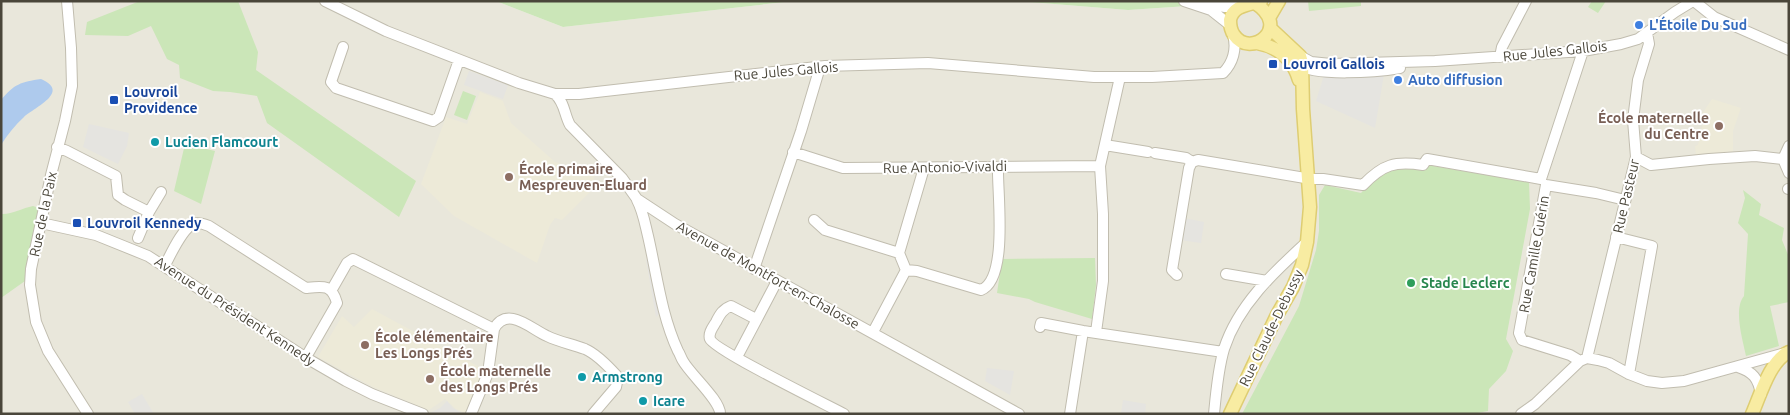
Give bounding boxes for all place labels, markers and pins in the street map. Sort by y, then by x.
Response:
place label: L'Étoile Du Sud [1649,16,1747,33]
marker: L'Étoile Du Sud [1633,19,1645,31]
place label: Louvroil Gallois [1283,56,1385,72]
marker: Louvroil Gallois [1267,58,1279,70]
place label: Auto diffusion [1408,72,1503,88]
marker: Auto diffusion [1392,74,1404,86]
place label: Louvroil Providence [124,84,197,116]
marker: Louvroil Providence [108,94,120,106]
place label: École maternelle du Centre [1598,109,1709,142]
marker: École maternelle du Centre [1713,120,1725,132]
place label: Lucien Flamcourt [165,134,278,150]
marker: Lucien Flamcourt [149,136,161,148]
place label: École primaire Mespreuven-Eluard [519,160,647,193]
marker: École primaire Mespreuven-Eluard [503,171,515,183]
place label: Louvroil Kennedy [87,215,202,231]
marker: Louvroil Kennedy [71,217,83,229]
place label: Stade Leclerc [1421,275,1510,291]
marker: Stade Leclerc [1405,277,1417,289]
place label: École élémentaire Les Longs Prés [375,328,494,361]
marker: École élémentaire Les Longs Prés [359,339,371,351]
place label: École maternelle des Longs Prés [440,362,551,395]
place label: Armstrong [592,369,663,385]
marker: Armstrong [576,371,588,383]
marker: École maternelle des Longs Prés [424,373,436,385]
place label: Icare [653,393,685,409]
marker: Icare [637,395,649,407]

